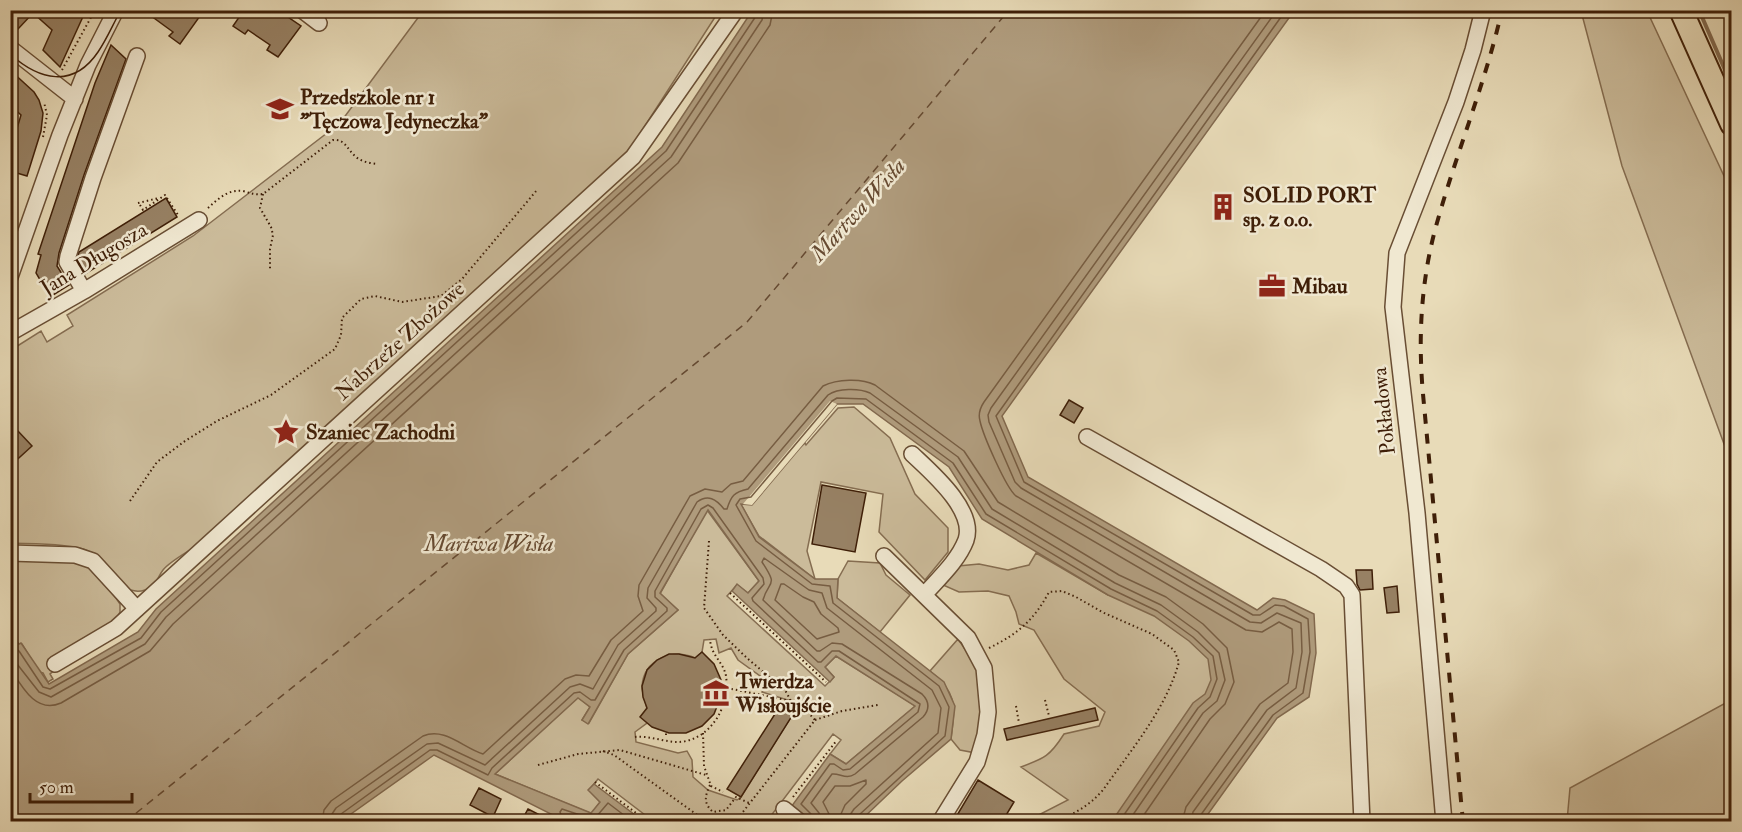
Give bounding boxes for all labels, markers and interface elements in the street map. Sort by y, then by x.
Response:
place label: Przedszkole nr 1 "Tęczowa Jedyneczka" [300,84,489,135]
school or university icon: Przedszkole nr 1 "Tęczowa Jedyneczka" [265,94,295,124]
water label: Martwa Wisła [803,153,912,269]
place label: SOLID PORT sp. z o.o. [1243,182,1377,233]
building icon: SOLID PORT sp. z o.o. [1208,192,1238,222]
street label: Jana Długosza [35,216,153,302]
office icon: Mibau [1257,271,1287,301]
place label: Mibau [1291,273,1348,300]
street label: Nabrzeże Zbożowe [330,276,471,406]
street label: Pokładowa [1366,366,1402,456]
place icon: Szaniec Zachodni [271,417,301,447]
place label: Szaniec Zachodni [306,419,456,446]
water label: Martwa Wisła [423,530,553,558]
place label: Twierdza Wisłoujście [735,668,831,719]
museum icon: Twierdza Wisłoujście [701,678,731,708]
scale bar [30,766,132,804]
text: 50 m [39,776,74,799]

